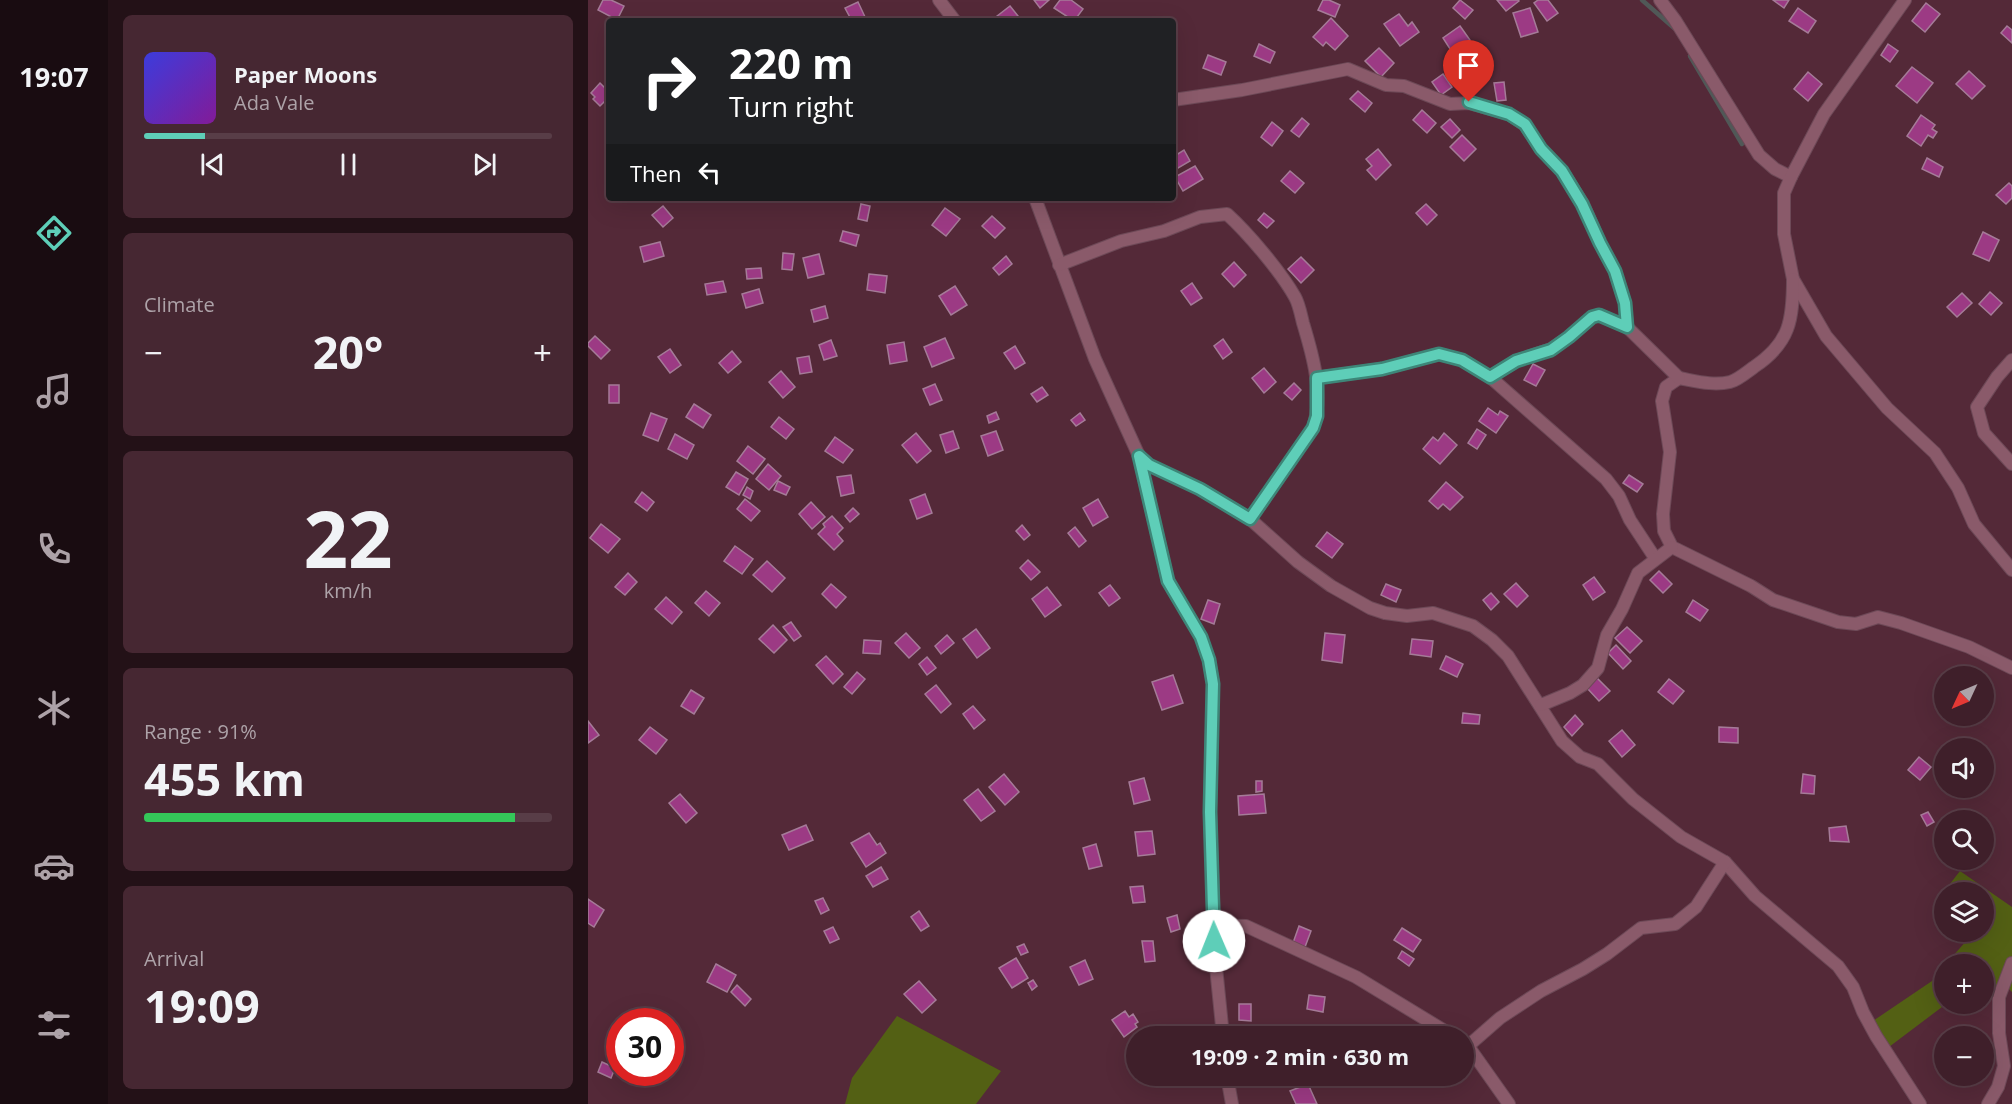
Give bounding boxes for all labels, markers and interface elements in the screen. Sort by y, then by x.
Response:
text: 220 m [729,34,853,91]
pin [1443,40,1494,102]
icon: right [630,42,708,120]
icon: arrive [1452,49,1485,82]
text: 19:07 [19,58,89,95]
text: Paper Moons [234,59,377,89]
text: Turn right [729,88,854,125]
text: Ada Vale [234,89,315,116]
icon: previous [196,148,229,181]
icon: pause [332,148,365,181]
icon: next [468,148,501,181]
icon: left [693,156,726,189]
text: Then [630,158,681,188]
icon: directions [33,212,75,254]
text: Climate [144,291,215,318]
text: 20° [313,321,383,382]
text: − [144,330,163,375]
text: + [533,330,552,375]
icon: music [33,370,75,412]
text: 22 [303,485,393,591]
icon: phone [33,528,75,570]
text: km/h [324,577,372,604]
north arrow [1934,666,1994,726]
map controls [1934,666,1994,1086]
icon: climate [33,687,75,729]
text: Range · 91% [144,718,257,745]
button: sound [1934,738,1994,798]
text: 455 km [144,748,305,809]
button: search [1934,810,1994,870]
icon: car [33,845,75,887]
button: layers [1934,882,1994,942]
position arrow [1182,909,1246,973]
text: Arrival [144,945,204,972]
button: + [1934,954,1994,1014]
text: 19:09 [144,975,260,1036]
icon: filters [33,1004,75,1046]
speed limit sign: 30 [606,1008,684,1086]
button: − [1934,1026,1994,1086]
text: 19:09 · 2 min · 630 m [1191,1041,1409,1071]

